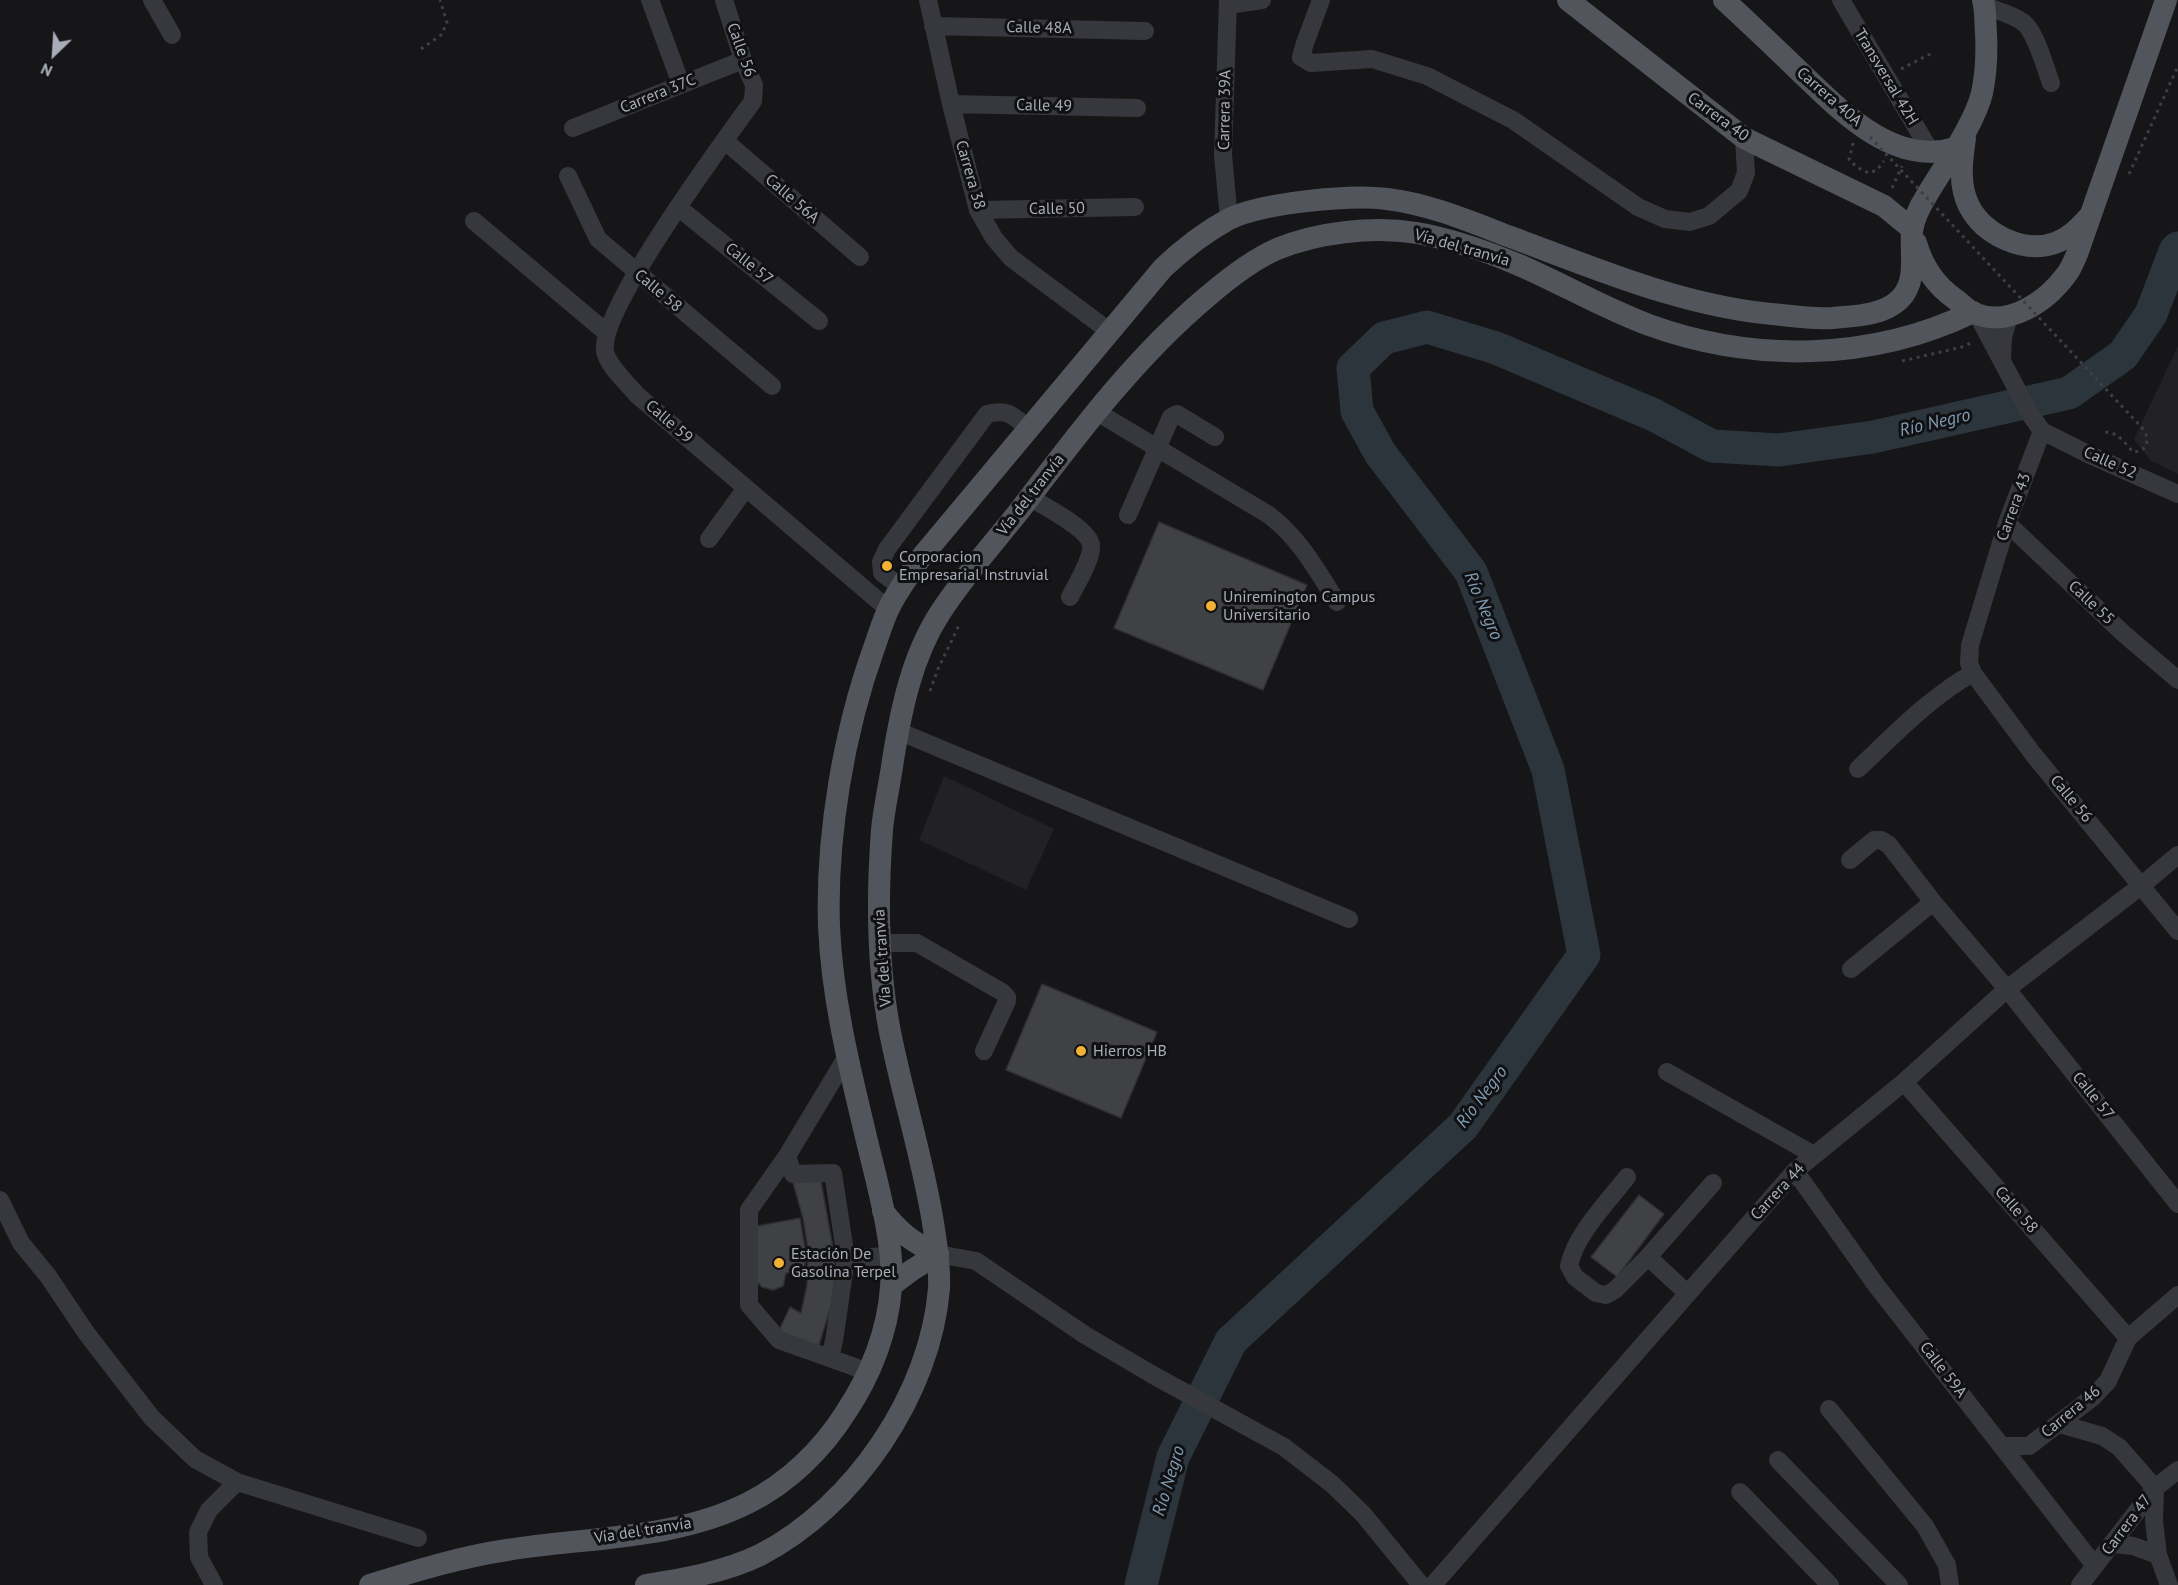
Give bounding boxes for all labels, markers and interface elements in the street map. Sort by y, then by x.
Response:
street label: Calle 48A [1006,18,1072,38]
street label: Calle 56 [722,20,760,80]
north arrow [24,24,84,84]
street label: Transversal 42H [1850,25,1922,129]
text: N [37,59,55,82]
street label: Carrera 40A [1792,63,1866,131]
street label: Carrera 37C [617,70,699,118]
street label: Carrera 39A [1215,70,1235,150]
street label: Carrera 40 [1684,88,1752,146]
street label: Calle 49 [1016,96,1072,116]
street label: Carrera 38 [951,138,989,212]
street label: Calle 56A [761,170,823,228]
street label: Calle 50 [1029,199,1085,219]
street label: Vía del tranvía [1412,225,1512,271]
street label: Calle 57 [721,239,777,289]
street label: Calle 58 [630,266,686,316]
street label: Calle 59 [642,396,696,448]
water label: Río Negro [1897,404,1973,442]
street label: Calle 52 [2081,443,2139,483]
street label: Vía del tranvía [993,450,1069,540]
street label: Carrera 43 [1993,470,2035,544]
place label: Corporacion Empresarial Instruvial [899,547,1048,585]
marker: Corporacion Empresarial Instruvial [880,559,894,573]
water label: Río Negro [1459,569,1507,643]
street label: Calle 55 [2064,577,2118,629]
place label: Uniremington Campus Universitario [1223,587,1375,625]
marker: Uniremington Campus Universitario [1204,599,1218,613]
street label: Calle 56 [2046,771,2096,827]
street label: Vía del tranvía [870,908,896,1008]
place label: Hierros HB [1093,1041,1167,1061]
marker: Hierros HB [1074,1044,1088,1058]
water label: Río Negro [1452,1062,1512,1132]
street label: Calle 57 [2068,1068,2118,1124]
street label: Carrera 44 [1747,1160,1809,1224]
street label: Calle 58 [1990,1183,2042,1237]
place label: Estación De Gasolina Terpel [791,1244,896,1282]
marker: Estación De Gasolina Terpel [772,1256,786,1270]
street label: Calle 59A [1915,1338,1971,1402]
street label: Carrera 46 [2038,1382,2104,1442]
water label: Río Negro [1148,1443,1190,1519]
street label: Carrera 47 [2098,1491,2156,1559]
street label: Vía del tranvía [593,1514,693,1548]

